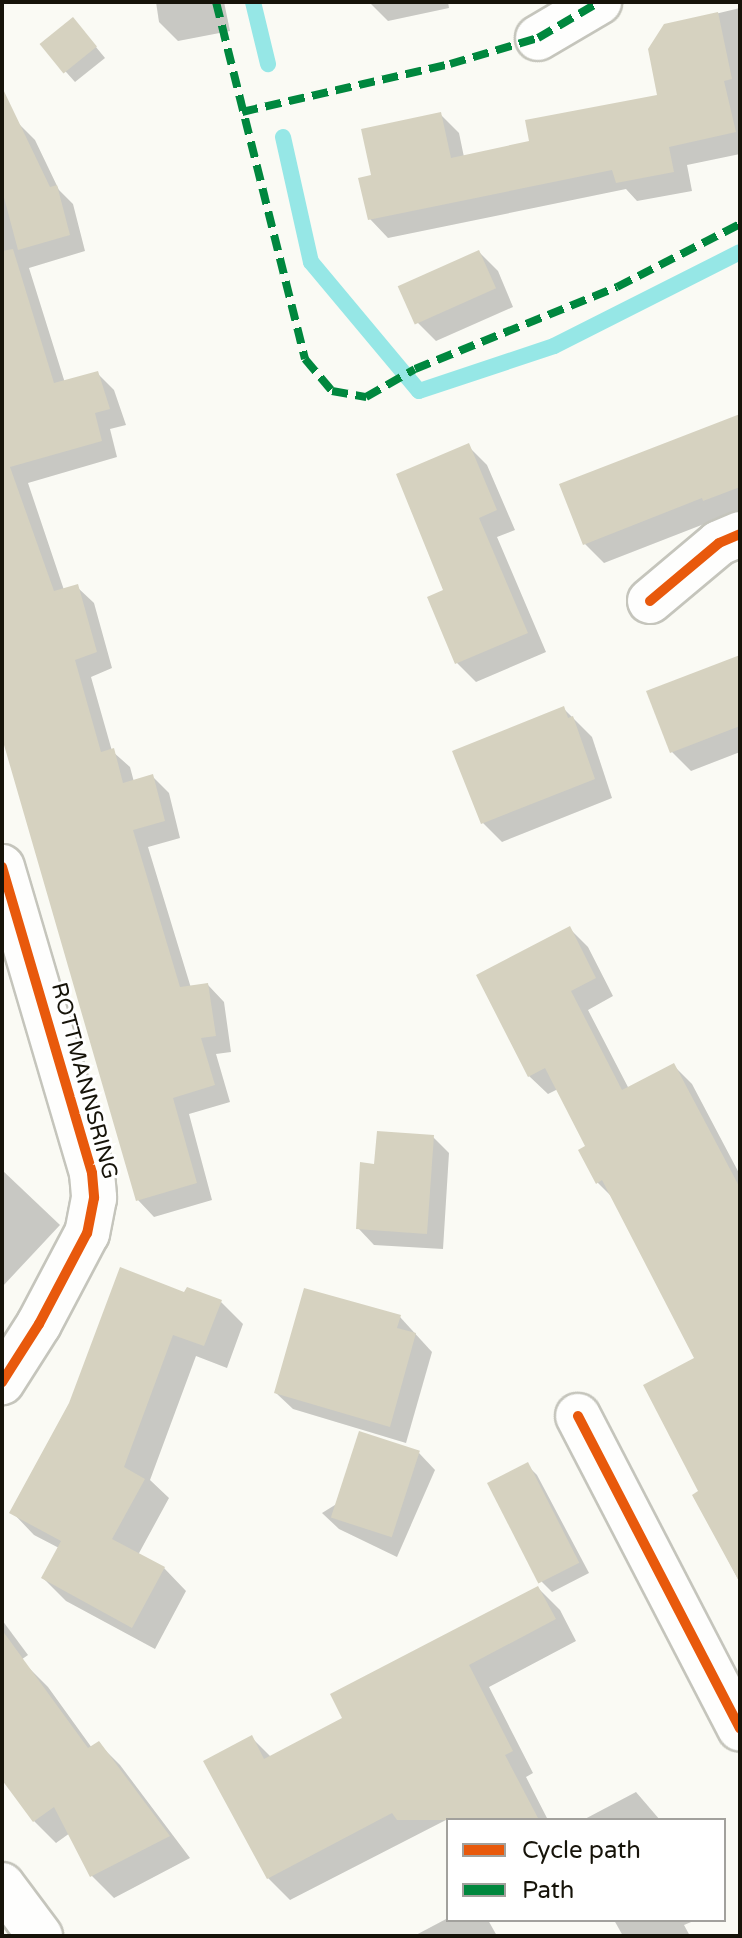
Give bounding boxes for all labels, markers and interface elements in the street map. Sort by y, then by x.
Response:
street label: ROTTMANNSRING [45,980,123,1182]
legend [446,1818,726,1922]
text: Cycle path [522,1836,641,1865]
text: Path [522,1876,575,1905]

